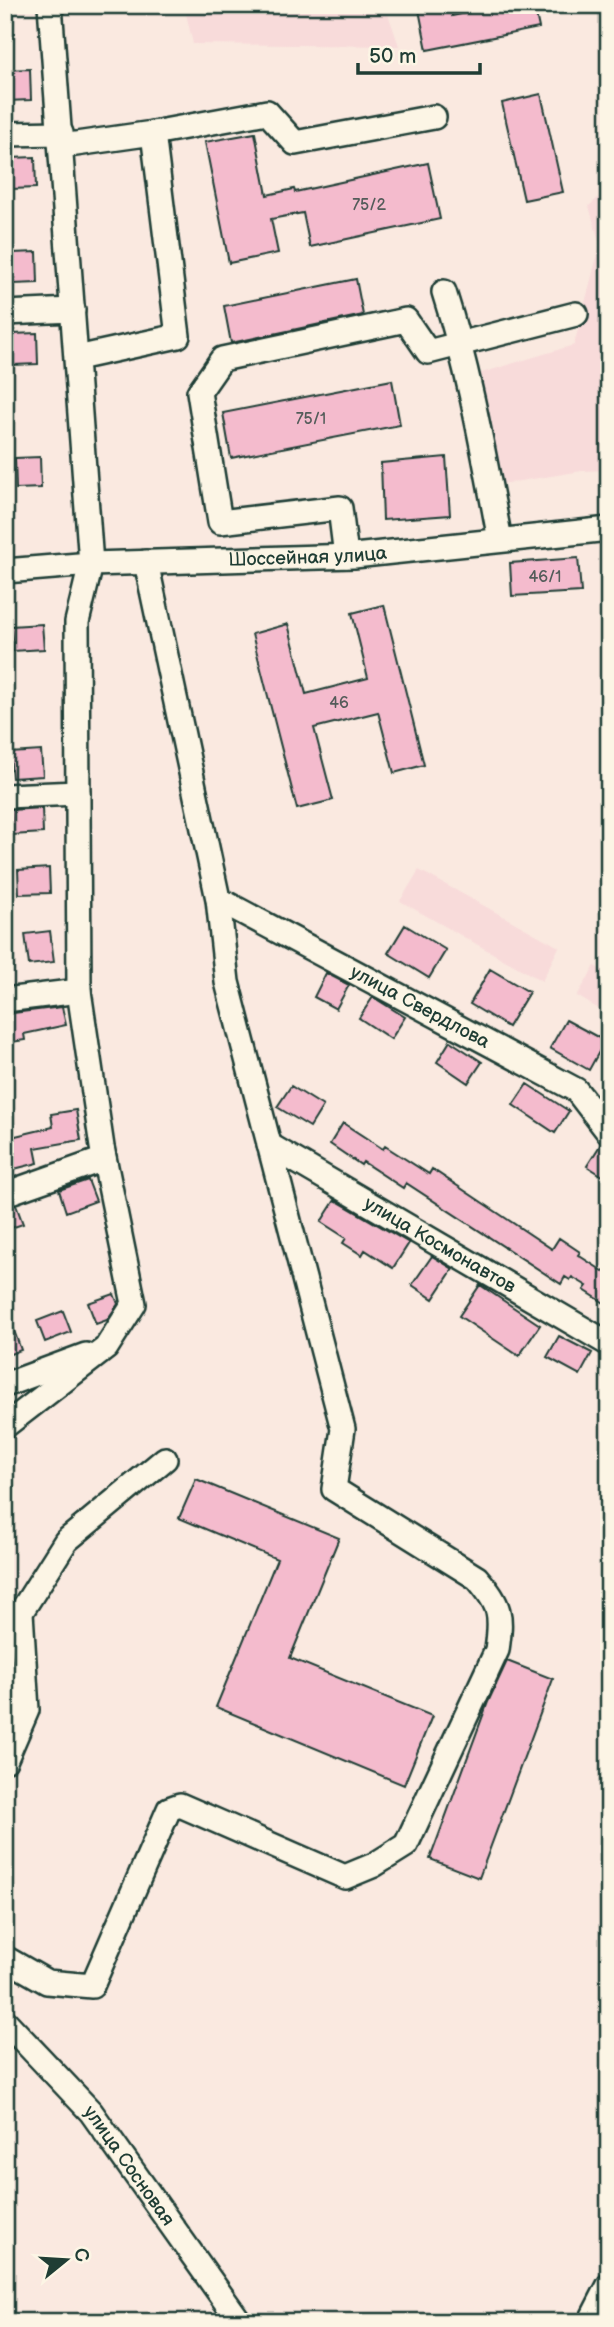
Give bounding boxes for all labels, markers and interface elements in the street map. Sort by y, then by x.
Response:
scale bar [358,32,481,76]
text: 50 m [369,44,416,69]
house number: 75/2 [352,196,386,215]
house number: 75/1 [296,410,326,429]
street label: Шоссейная улица [228,541,388,571]
house number: 46/1 [529,568,561,587]
house number: 46 [329,694,349,713]
street label: улица Свердлова [346,960,494,1053]
street label: улица Космонавтов [360,1192,520,1298]
street label: улица Сосновая [79,2100,180,2230]
north arrow [32,2226,102,2296]
text: С [68,2245,94,2265]

